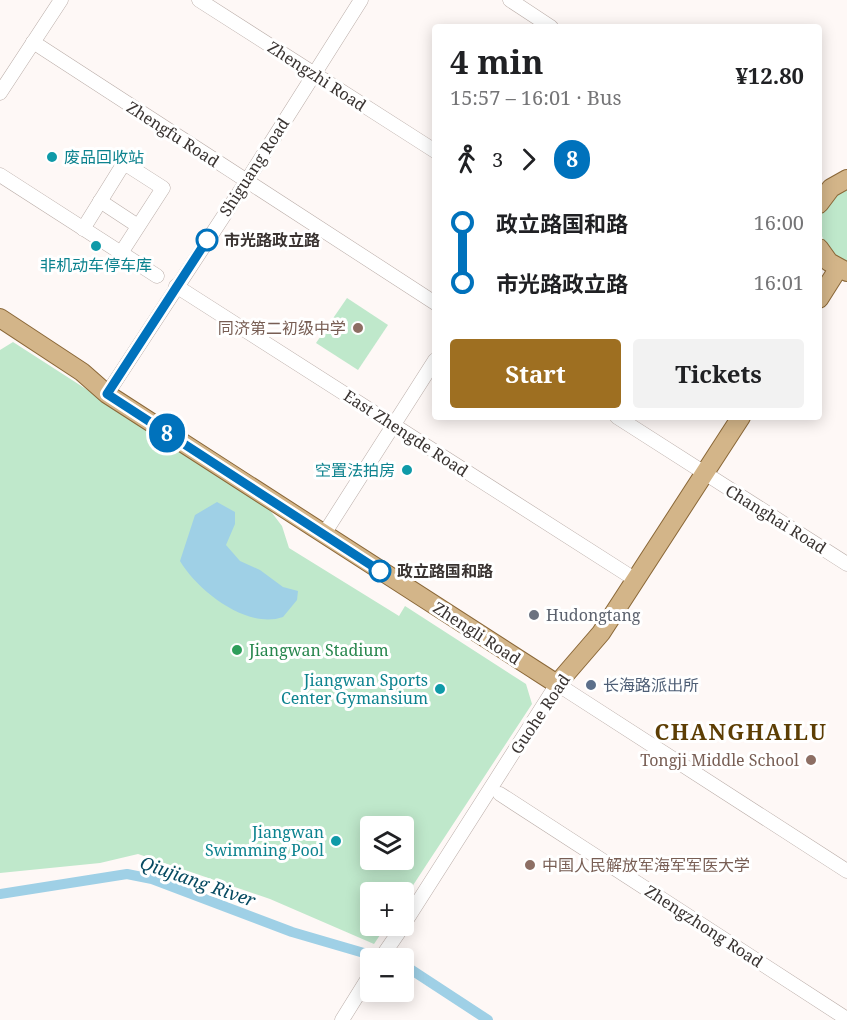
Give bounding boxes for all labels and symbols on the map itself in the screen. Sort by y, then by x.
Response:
street label: Zhengzhi Road [263,36,371,116]
street label: Zhengfu Road [123,96,224,172]
street label: Shiguang Road [214,113,294,221]
place label: 废品回收站 [64,146,144,168]
marker: 废品回收站 [45,150,59,164]
marker: 市光路政立路 [196,229,218,251]
place label: 市光路政立路 [224,229,320,251]
marker: 非机动车停车库 [89,239,103,253]
place label: 非机动车停车库 [40,254,152,276]
place label: 同济第二初级中学 [218,317,346,339]
marker: 同济第二初级中学 [351,321,365,335]
street label: East Zhengde Road [340,385,473,482]
line badge: 8 [148,414,186,452]
place label: 空置法拍房 [315,459,395,481]
marker: 空置法拍房 [400,463,414,477]
street label: Changhai Road [721,479,831,559]
marker: 政立路国和路 [369,560,391,582]
place label: 政立路国和路 [397,560,493,582]
street label: Zhengli Road [429,597,525,670]
place label: Hudongtang [546,604,641,626]
marker: Hudongtang [527,608,541,622]
place label: Jiangwan Stadium [248,639,389,661]
marker: Jiangwan Stadium [230,643,244,657]
place label: Jiangwan Sports Center Gymansium [281,669,428,709]
street label: Guohe Road [505,669,575,758]
place label: 长海路派出所 [603,674,699,696]
marker: 长海路派出所 [584,678,598,692]
marker: Jiangwan Sports Center Gymansium [433,682,447,696]
district label: CHANGHAILU [655,716,827,746]
place label: Tongji Middle School [640,749,799,771]
marker: Tongji Middle School [804,753,818,767]
place label: Jiangwan Swimming Pool [205,821,324,861]
marker: Jiangwan Swimming Pool [329,834,343,848]
water label: Qiujiang River [137,850,259,912]
place label: 中国人民解放军海军军医大学 [542,854,750,876]
marker: 中国人民解放军海军军医大学 [523,858,537,872]
street label: Zhengzhong Road [641,880,767,972]

